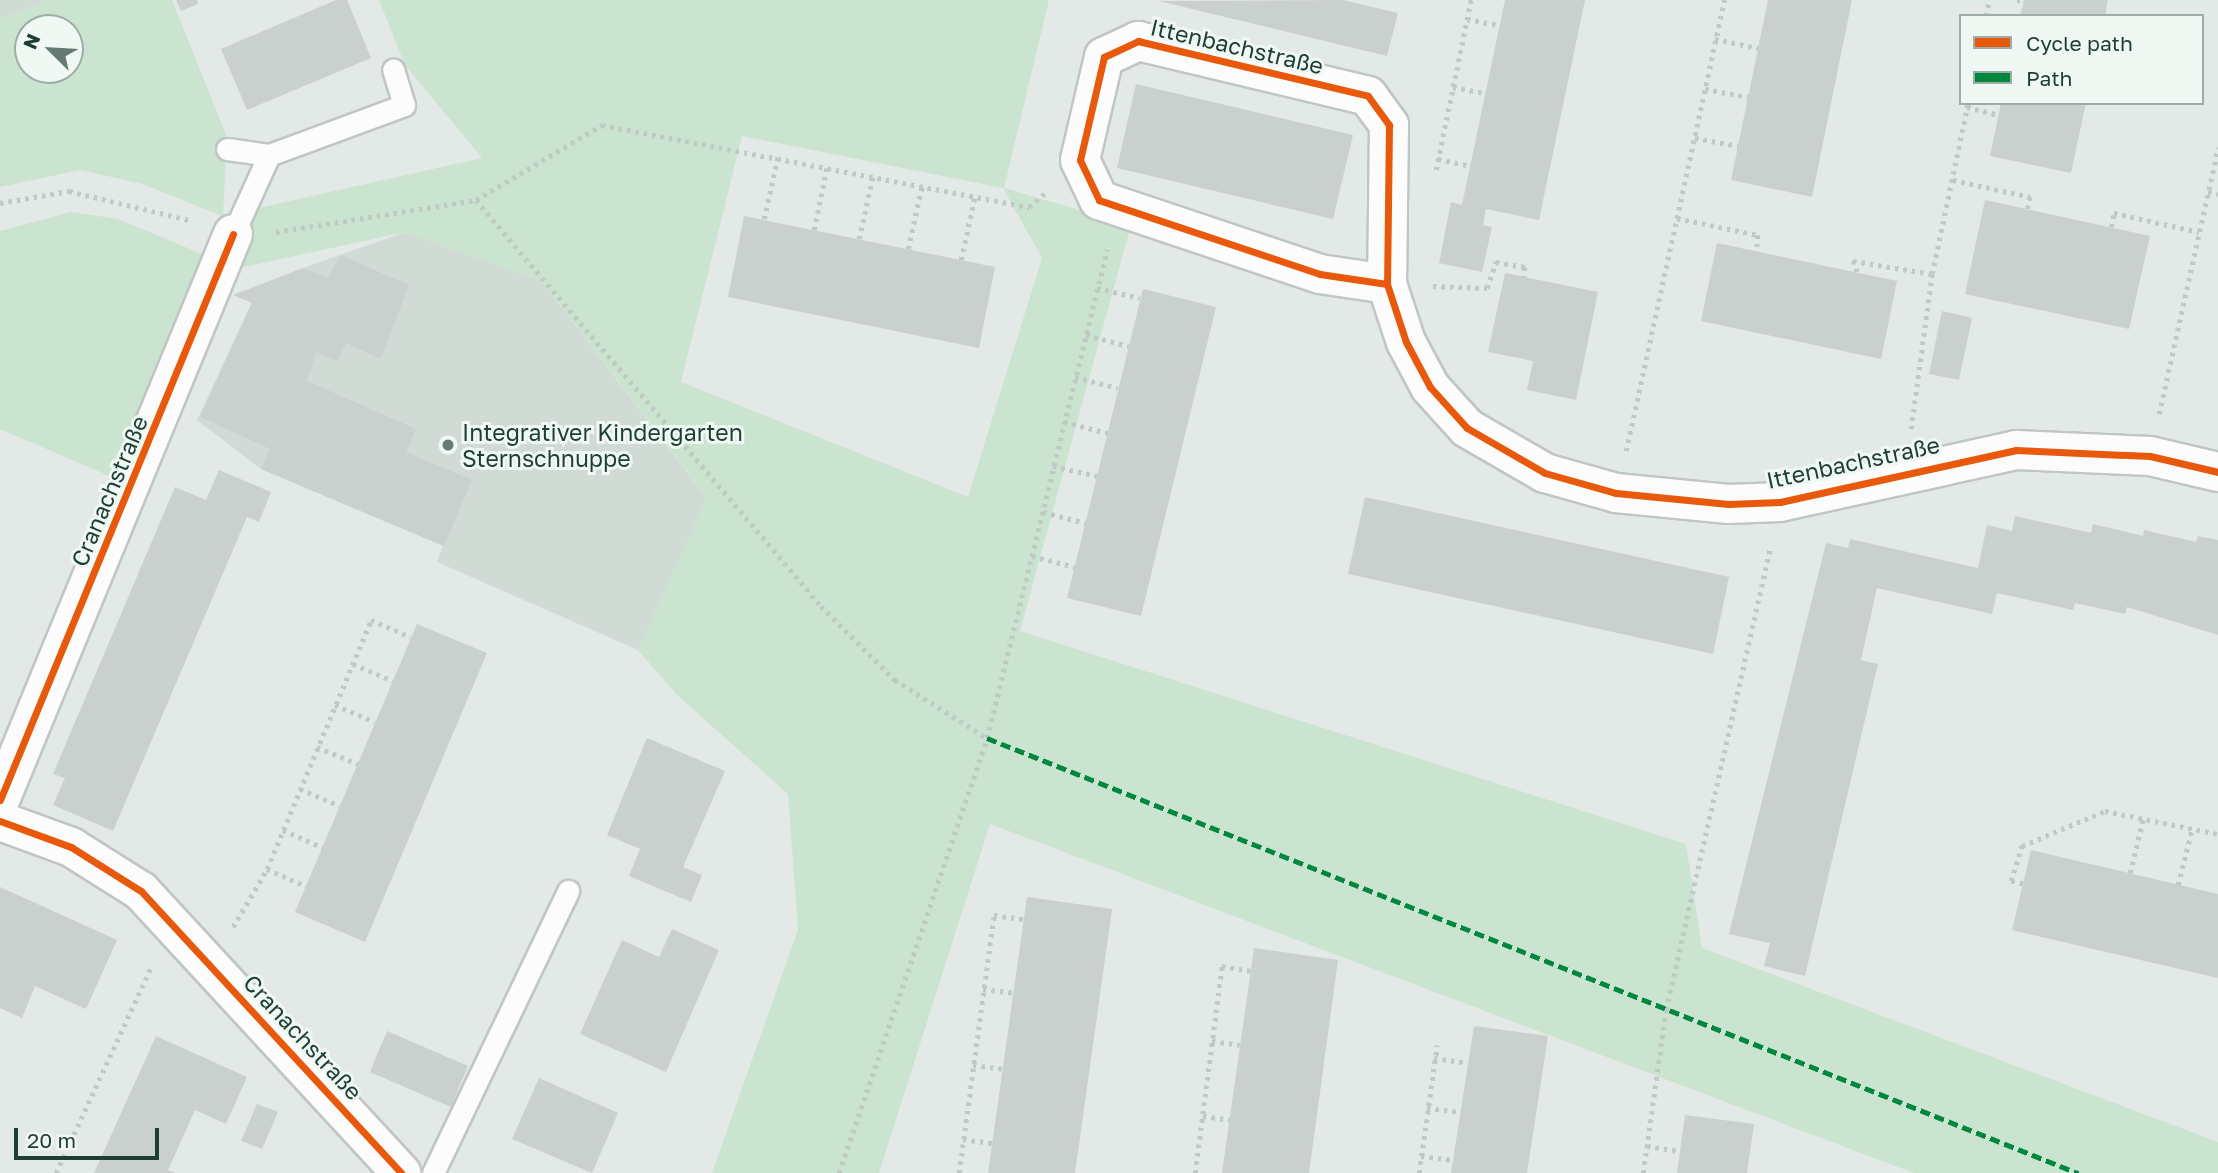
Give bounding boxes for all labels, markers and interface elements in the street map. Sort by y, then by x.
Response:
street label: Ittenbachstraße [1148,13,1326,79]
north arrow [14,14,84,84]
legend [1959,14,2204,105]
text: N [18,30,45,52]
text: Cycle path [2026,30,2133,56]
text: Path [2026,65,2073,91]
street label: Cranachstraße [65,412,153,570]
place label: Integrativer Kindergarten Sternschnuppe [462,418,743,472]
street label: Ittenbachstraße [1764,430,1942,494]
marker: Integrativer Kindergarten Sternschnuppe [440,437,456,453]
street label: Cranachstraße [238,969,368,1105]
scale bar [18,1114,163,1158]
text: 20 m [27,1127,76,1153]

